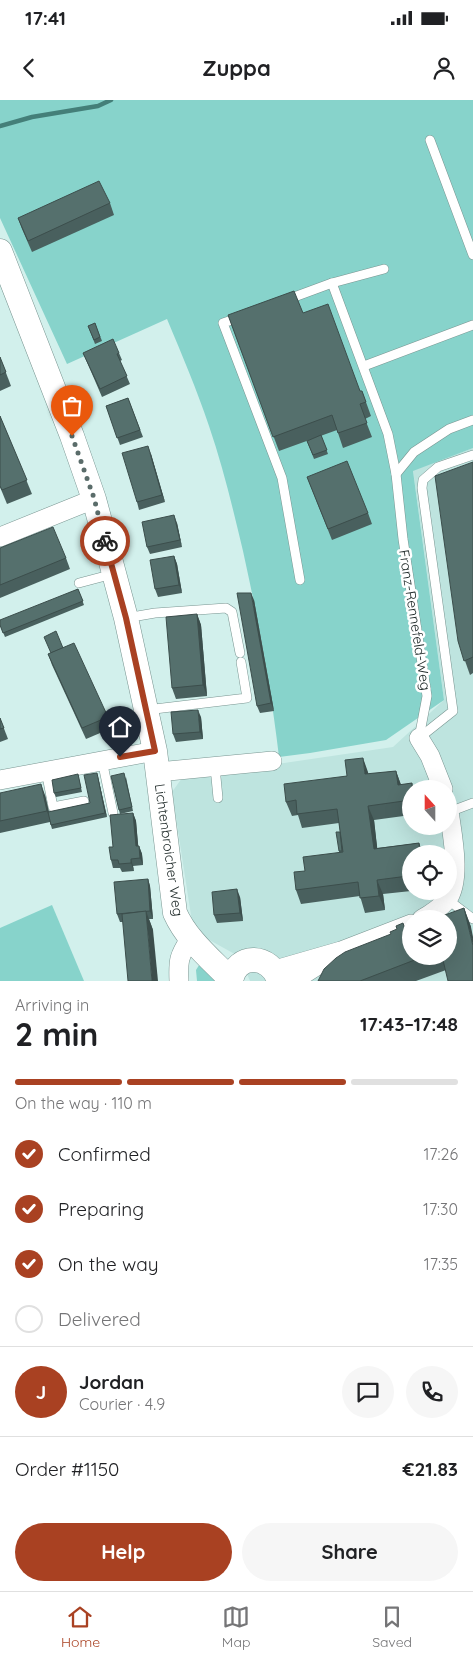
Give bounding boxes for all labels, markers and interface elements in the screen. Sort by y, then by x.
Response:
text: 17:41 [25,6,66,30]
icon: back [15,54,43,82]
text: Zuppa [202,54,271,82]
icon: person [430,54,458,82]
pin [51,385,93,436]
icon: bag [58,392,86,420]
courier [80,516,130,566]
icon: bike [91,527,119,555]
street label: Franz-Rennefeld-Weg [395,548,435,692]
pin [99,706,141,757]
icon: home [106,713,134,741]
north arrow [402,780,458,835]
map controls [402,780,457,965]
street label: Lichtenbroicher Weg [151,783,187,917]
button: locate [402,845,457,900]
button: layers [402,910,457,965]
text: Arriving in [15,995,89,1015]
text: 17:43–17:48 [360,1012,458,1036]
text: 2 min [15,1014,98,1054]
text: On the way · 110 m [15,1093,152,1113]
icon: check [15,1140,43,1168]
text: Confirmed [58,1142,151,1166]
text: 17:26 [423,1144,458,1164]
icon: check [15,1195,43,1223]
text: Preparing [58,1197,144,1221]
text: 17:30 [423,1199,458,1219]
icon: check [15,1250,43,1278]
text: On the way [58,1252,159,1276]
text: 17:35 [424,1254,458,1274]
text: Delivered [58,1307,141,1331]
button: chat [342,1366,394,1418]
button: phone [406,1366,458,1418]
text: Jordan [79,1370,144,1394]
text: J [36,1380,46,1404]
text: Courier · 4.9 [79,1394,165,1414]
text: Order #1150 [15,1457,119,1481]
text: €21.83 [403,1457,458,1481]
button: Help [15,1523,232,1581]
button: Share [242,1523,458,1581]
tab: Home [61,1603,100,1651]
tab: Map [222,1603,250,1651]
tab: Saved [372,1603,412,1651]

